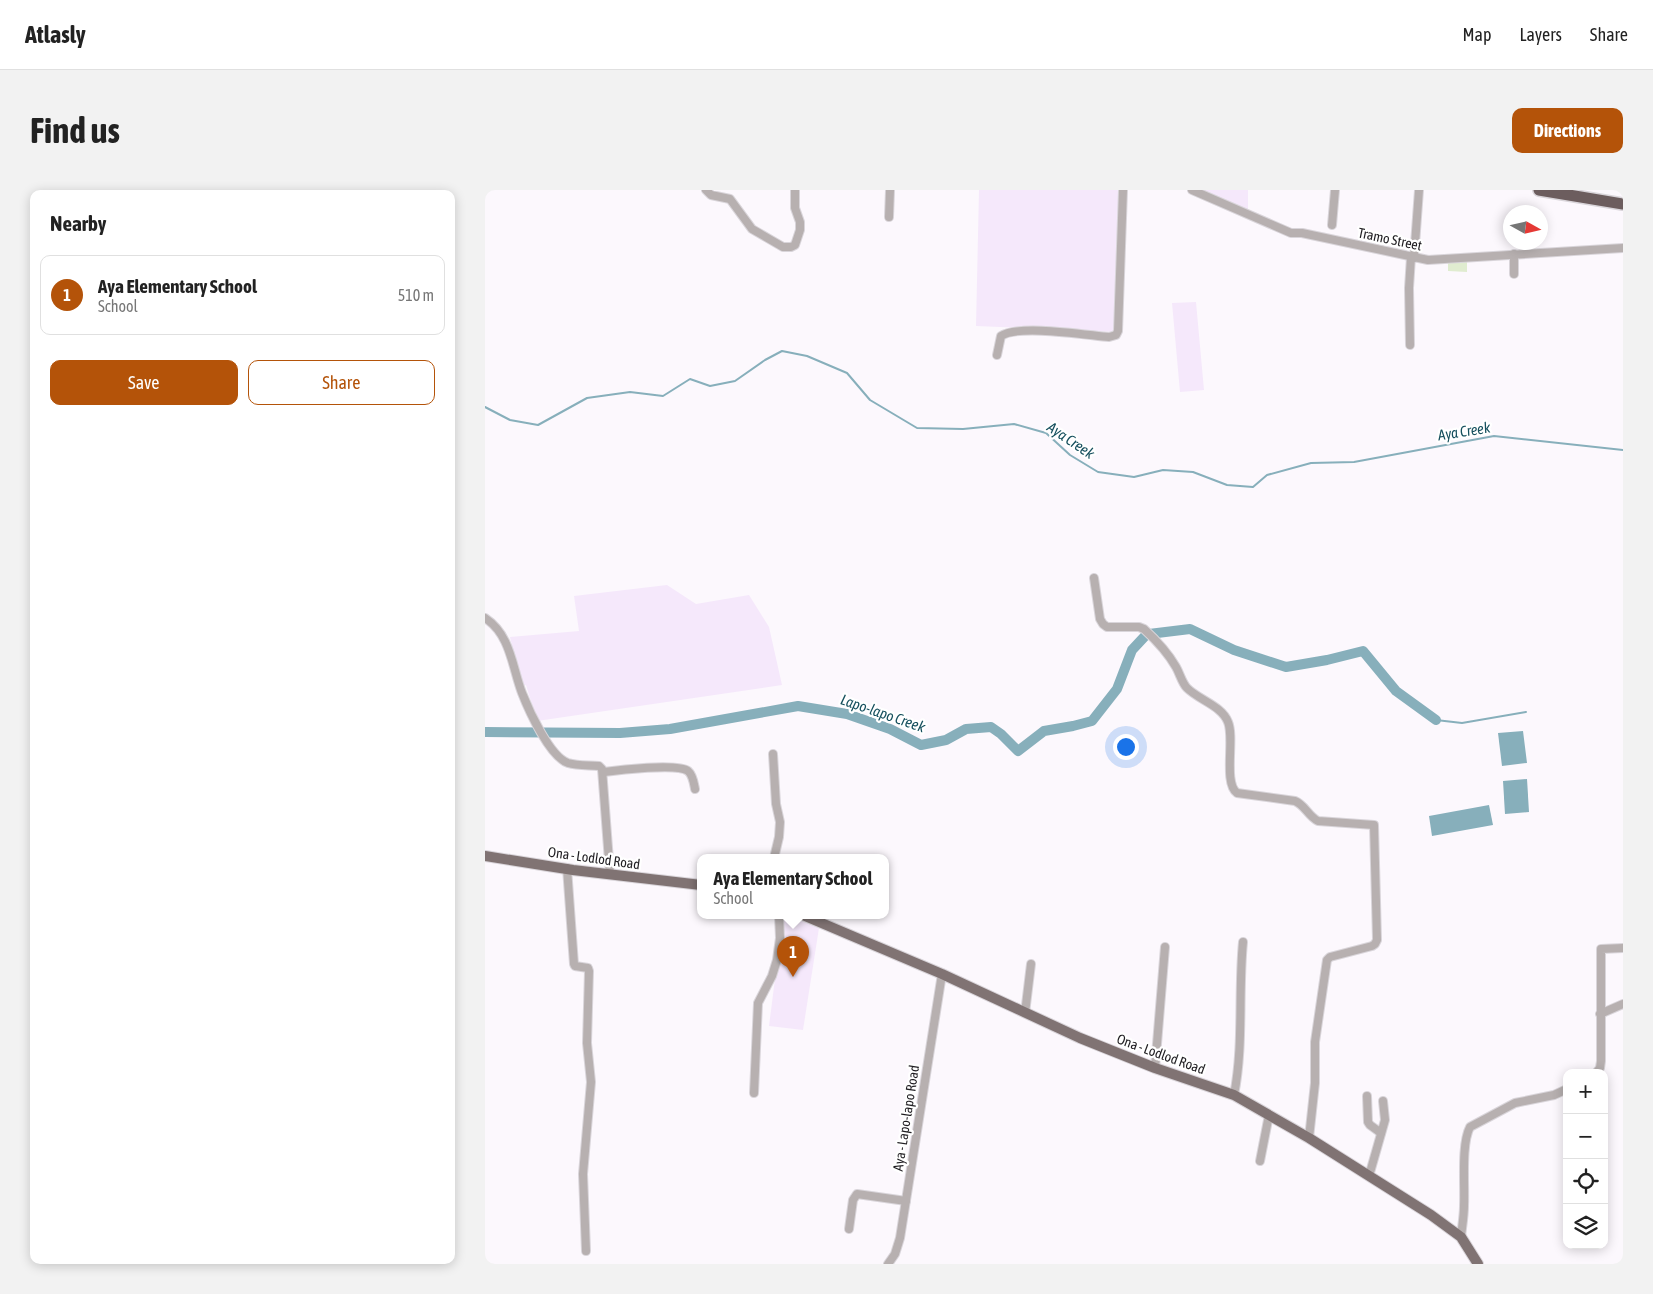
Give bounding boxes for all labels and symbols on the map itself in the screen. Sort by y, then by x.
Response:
north arrow [1503,205,1548,250]
street label: Tramo Street [1357,224,1423,254]
water label: Aya Creek [1043,418,1098,462]
water label: Aya Creek [1435,418,1492,444]
water label: Lapo-lapo Creek [838,691,928,736]
your location [1113,734,1139,760]
street label: Ona - Lodlod Road [547,844,641,872]
pin: 1 [777,936,809,977]
street label: Ona - Lodlod Road [1115,1031,1207,1077]
street label: Aya - Lapo-lapo Road [890,1064,922,1172]

